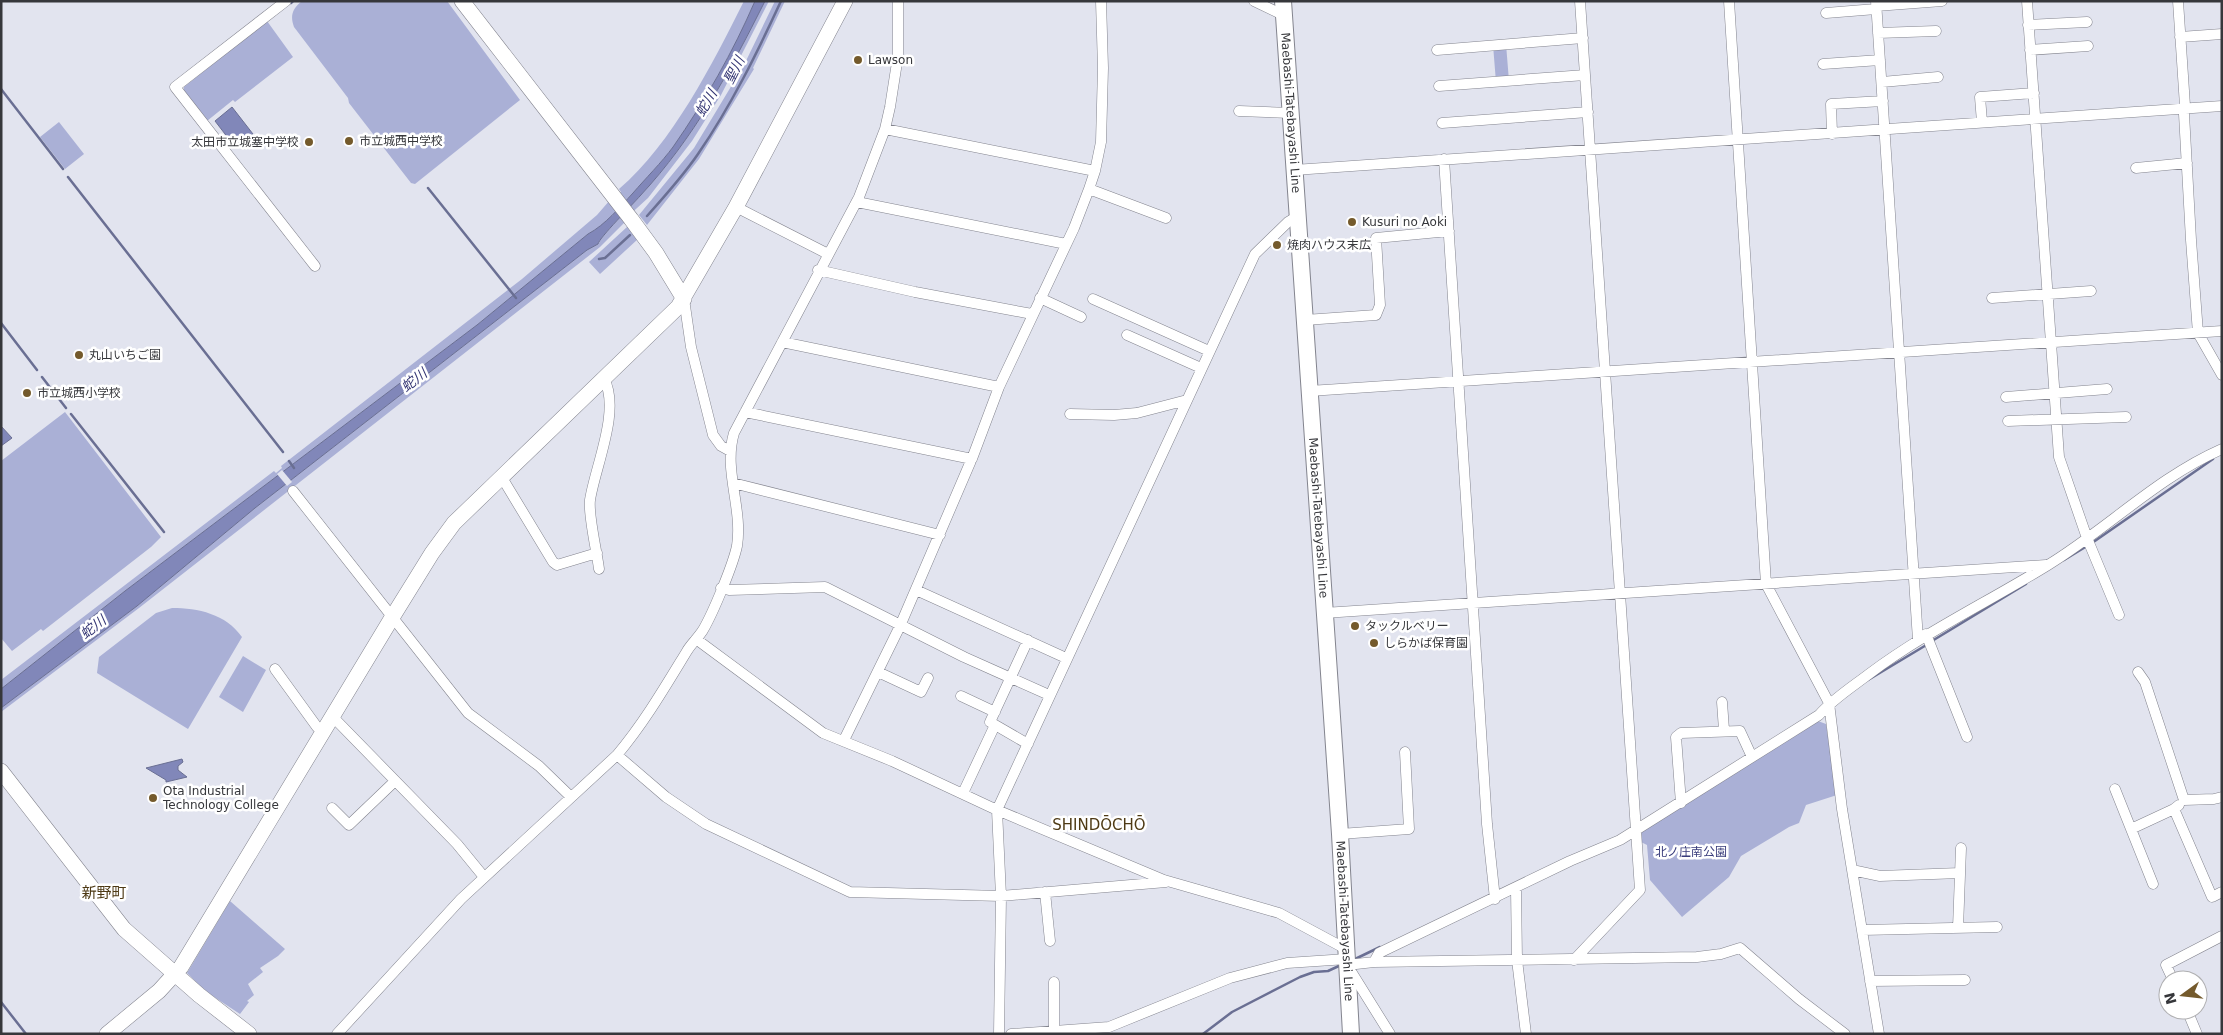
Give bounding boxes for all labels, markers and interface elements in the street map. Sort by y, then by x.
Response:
street label: Maebashi-Tatebayashi Line [1278,32,1303,193]
water label: 聖川 [721,52,748,86]
place label: Lawson [868,53,913,67]
marker: Lawson [852,54,864,66]
water label: 蛇川 [692,85,721,119]
place label: 市立城西中学校 [359,134,443,148]
place label: 太田市立城塞中学校 [191,135,299,149]
marker: 市立城西中学校 [343,135,355,147]
marker: 太田市立城塞中学校 [303,136,315,148]
place label: Kusuri no Aoki [1362,215,1447,229]
marker: Kusuri no Aoki [1346,216,1358,228]
place label: 焼肉ハウス末広 [1287,238,1371,252]
marker: 焼肉ハウス末広 [1271,239,1283,251]
place label: 丸山いちご園 [89,348,161,362]
marker: 丸山いちご園 [73,349,85,361]
water label: 蛇川 [398,364,432,395]
place label: 市立城西小学校 [37,386,121,400]
marker: 市立城西小学校 [21,387,33,399]
street label: Maebashi-Tatebayashi Line [1306,437,1331,599]
water label: 蛇川 [77,611,111,642]
place label: タックルベリー [1365,619,1449,633]
marker: タックルベリー [1349,620,1361,632]
place label: しらかば保育園 [1384,636,1468,650]
marker: しらかば保育園 [1368,637,1380,649]
place label: Ota Industrial Technology College [162,784,279,812]
marker: Ota Industrial Technology College [147,792,159,804]
district label: SHINDŌCHŌ [1052,815,1146,834]
street label: Maebashi-Tatebayashi Line [1333,840,1356,1002]
park label: 北ノ庄南公園 [1655,845,1727,859]
district label: 新野町 [81,884,127,902]
north arrow [2158,970,2208,1020]
text: N [2161,991,2180,1006]

